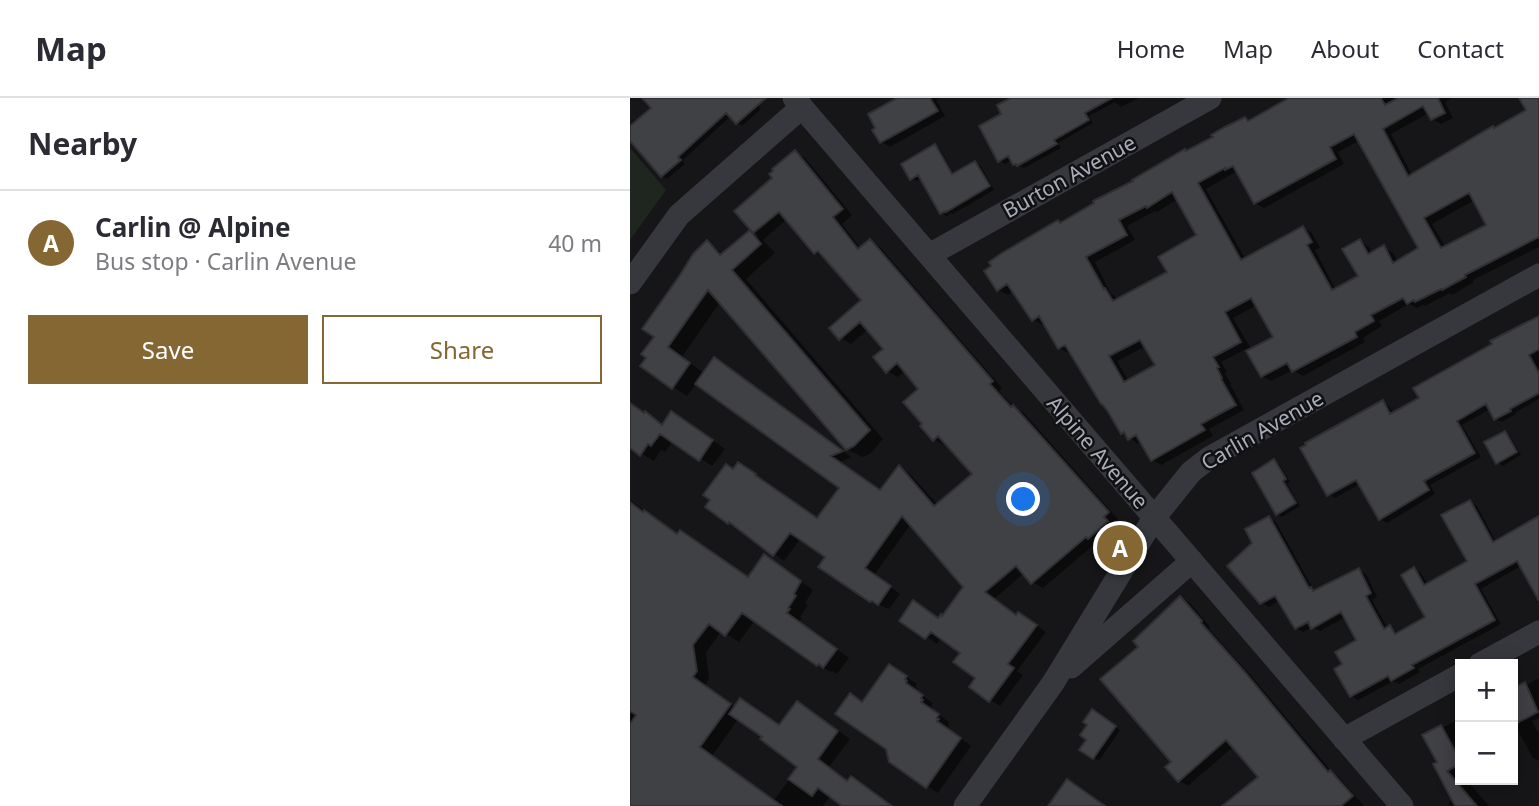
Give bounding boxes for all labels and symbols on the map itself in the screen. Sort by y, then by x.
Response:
street label: Burton Avenue [998,128,1140,224]
street label: Carlin Avenue [1196,384,1328,476]
street label: Alpine Avenue [1041,390,1155,514]
your location [1006,482,1040,516]
pin: A [1097,522,1143,574]

